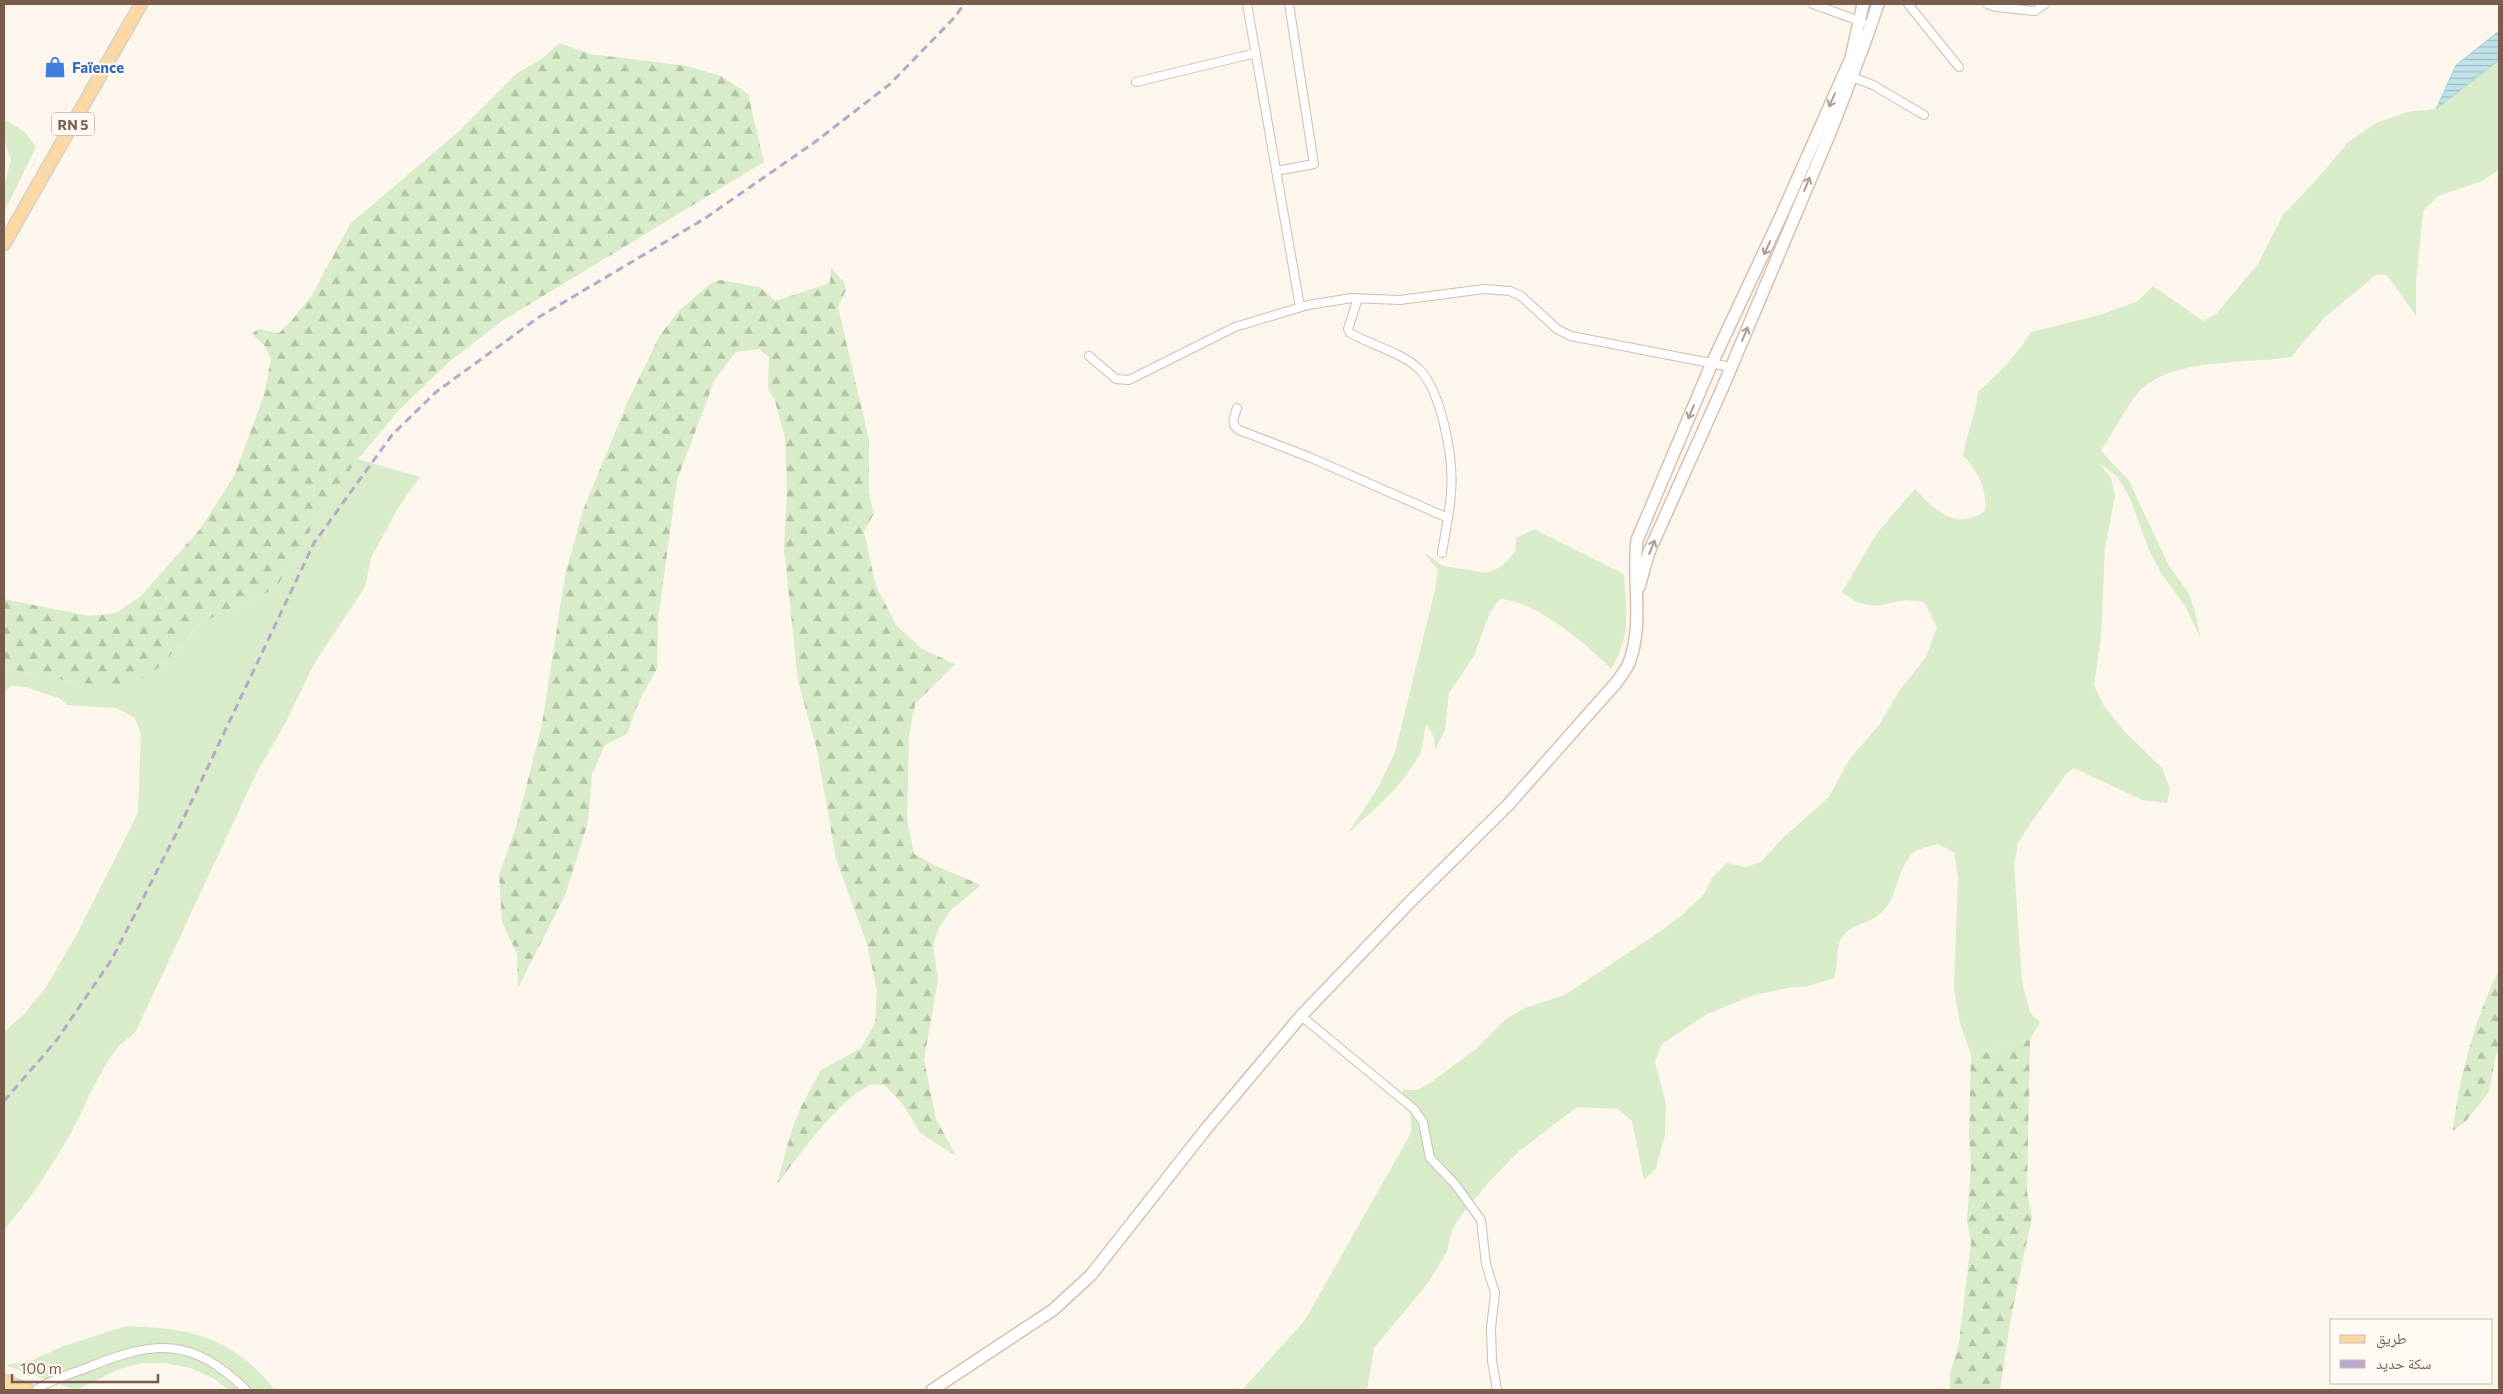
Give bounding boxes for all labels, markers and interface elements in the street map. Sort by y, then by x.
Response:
shop icon: Faïence [42,54,68,80]
place label: Faïence [72,58,124,76]
one-way arrow [1827,92,1837,107]
road number: RN 5 [52,112,94,136]
one-way arrow [1802,177,1812,192]
one-way arrow [1761,240,1771,255]
one-way arrow [1741,327,1751,342]
one-way arrow [1686,404,1696,419]
one-way arrow [1647,540,1657,555]
legend [2330,1319,2493,1384]
text: طريق [2376,1329,2407,1349]
scale bar [12,1352,159,1384]
text: سكة حديد [2376,1354,2431,1372]
text: 100 m [20,1359,62,1377]

